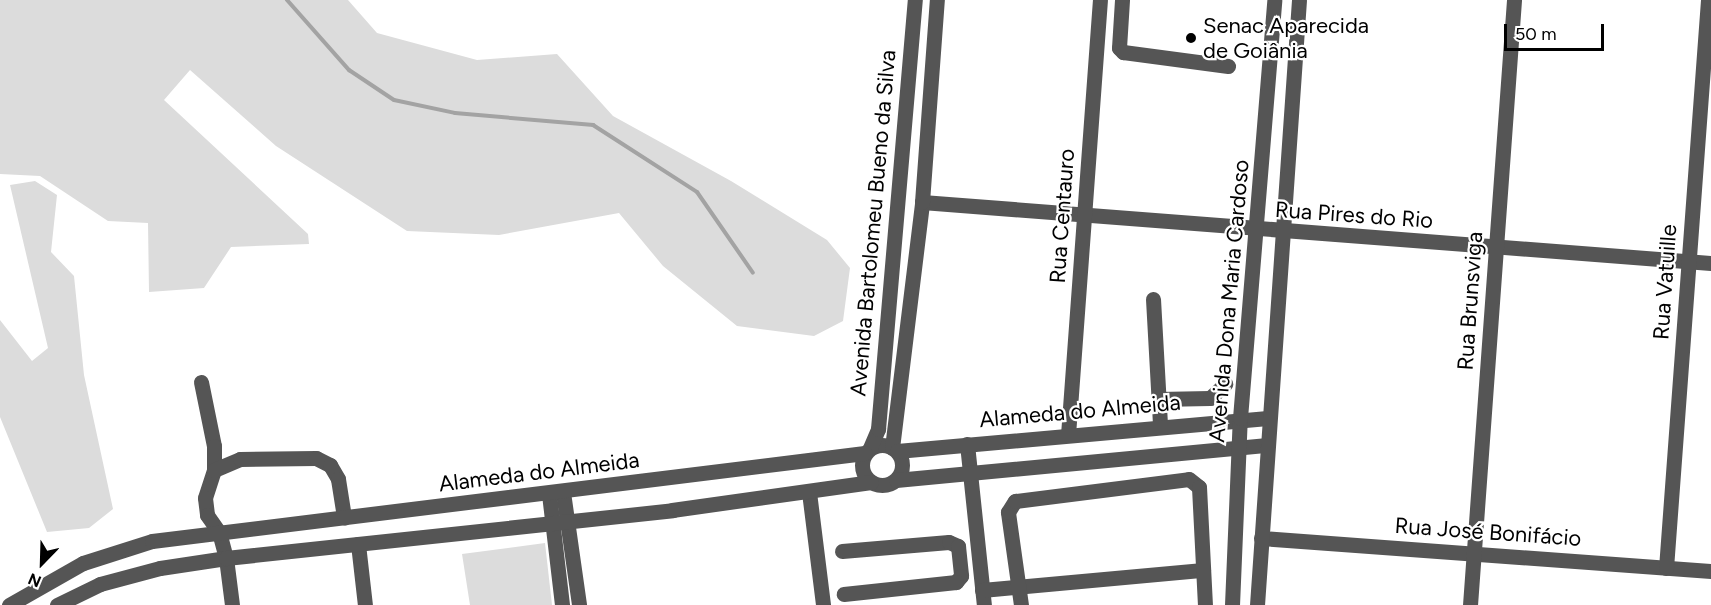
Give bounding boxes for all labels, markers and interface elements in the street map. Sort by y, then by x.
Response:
place label: Senac Aparecida de Goiânia [1203,12,1369,63]
scale bar [1507,12,1608,50]
text: 50 m [1515,23,1557,45]
marker: Senac Aparecida de Goiânia [1184,31,1198,45]
street label: Avenida Bartolomeu Bueno da Silva [845,49,901,397]
street label: Rua Centauro [1044,148,1080,284]
street label: Avenida Dona Maria Cardoso [1203,158,1255,444]
street label: Rua Pires do Rio [1274,196,1434,234]
street label: Rua Vatuille [1648,223,1682,341]
street label: Rua Brunsviga [1452,231,1488,371]
street label: Alameda do Almeida [978,389,1182,433]
street label: Alameda do Almeida [437,447,641,497]
street label: Rua José Bonifácio [1394,512,1582,552]
north arrow [12,533,72,593]
text: N [25,569,44,591]

